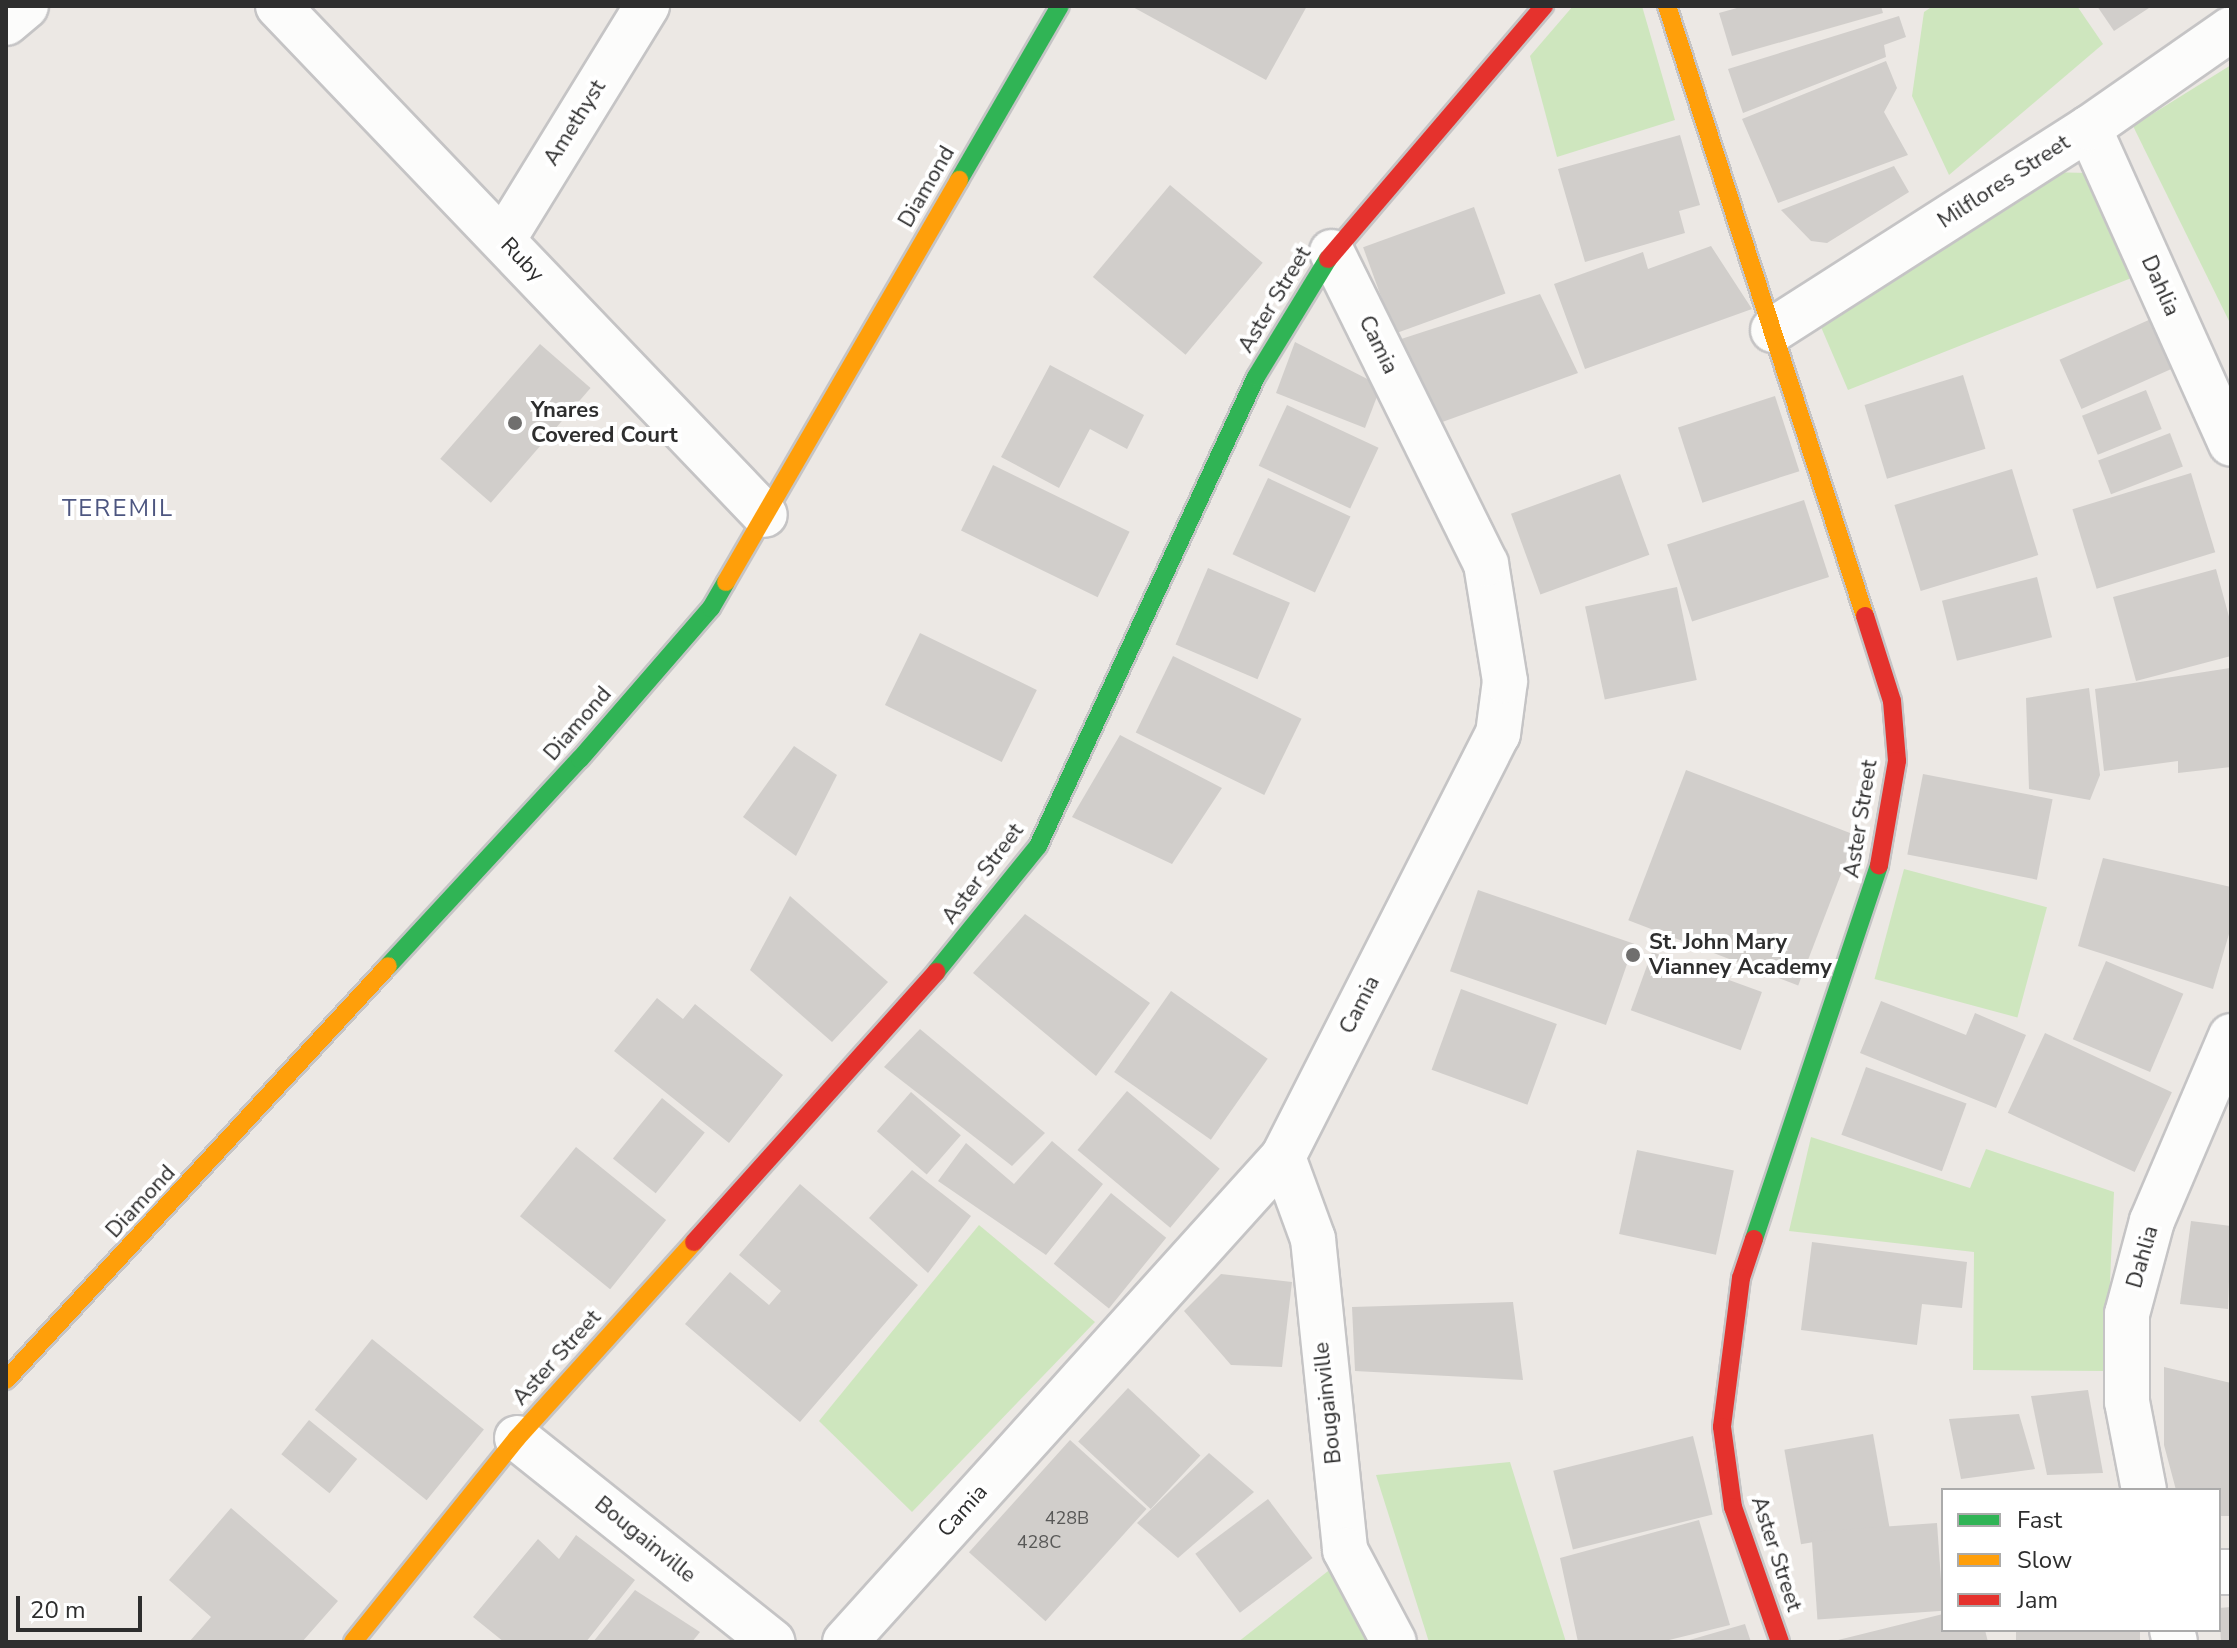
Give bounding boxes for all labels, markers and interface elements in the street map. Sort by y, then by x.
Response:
street label: Amethyst [538,75,612,171]
street label: Milflores Street [1933,130,2075,234]
street label: Diamond [893,142,961,232]
street label: Ruby [495,232,549,288]
street label: Aster Street [1233,242,1317,358]
street label: Dahlia [2135,252,2185,320]
street label: Camia [1353,311,1403,379]
place label: Ynares Covered Court [531,397,678,448]
marker: Ynares Covered Court [506,414,524,432]
district label: TEREMIL [62,495,174,523]
street label: Diamond [539,682,617,766]
street label: Aster Street [1839,758,1883,880]
street label: Aster Street [937,818,1029,930]
place label: St. John Mary Vianney Academy [1649,929,1832,980]
marker: St. John Mary Vianney Academy [1624,946,1642,964]
street label: Camia [1334,972,1386,1038]
street label: Diamond [101,1160,181,1244]
street label: Dahlia [2122,1223,2164,1291]
street label: Aster Street [507,1305,607,1411]
street label: Bougainville [1308,1341,1348,1465]
street label: Camia [933,1479,993,1543]
legend [1941,1488,2221,1632]
street label: Bougainville [589,1491,701,1589]
street label: Aster Street [1745,1493,1807,1615]
text: Fast [2017,1504,2062,1536]
house number: 428B [1045,1507,1089,1529]
house number: 428C [1017,1531,1061,1553]
text: Slow [2017,1544,2072,1576]
scale bar [20,1580,146,1630]
text: Jam [2017,1584,2058,1616]
text: 20 m [30,1594,86,1626]

